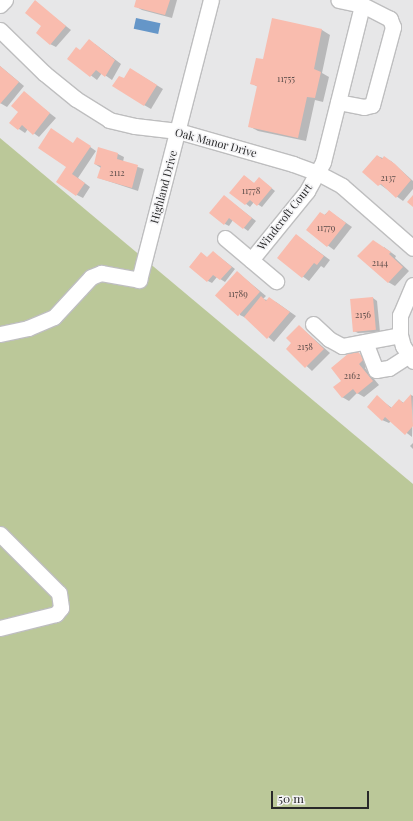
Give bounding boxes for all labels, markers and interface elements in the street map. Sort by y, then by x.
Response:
house number: 11755 [277,73,295,83]
street label: Oak Manor Drive [173,126,259,160]
street label: Highland Drive [148,149,180,225]
house number: 2112 [109,167,125,177]
house number: 2137 [380,172,396,182]
street label: Windcroft Court [255,181,315,253]
house number: 11778 [242,185,260,195]
house number: 11779 [317,222,335,232]
house number: 2144 [372,257,388,267]
house number: 11789 [228,288,248,298]
house number: 2156 [355,309,371,319]
house number: 2158 [297,341,313,351]
house number: 2162 [344,370,360,380]
scale bar [273,783,371,809]
text: 50 m [278,790,304,806]

